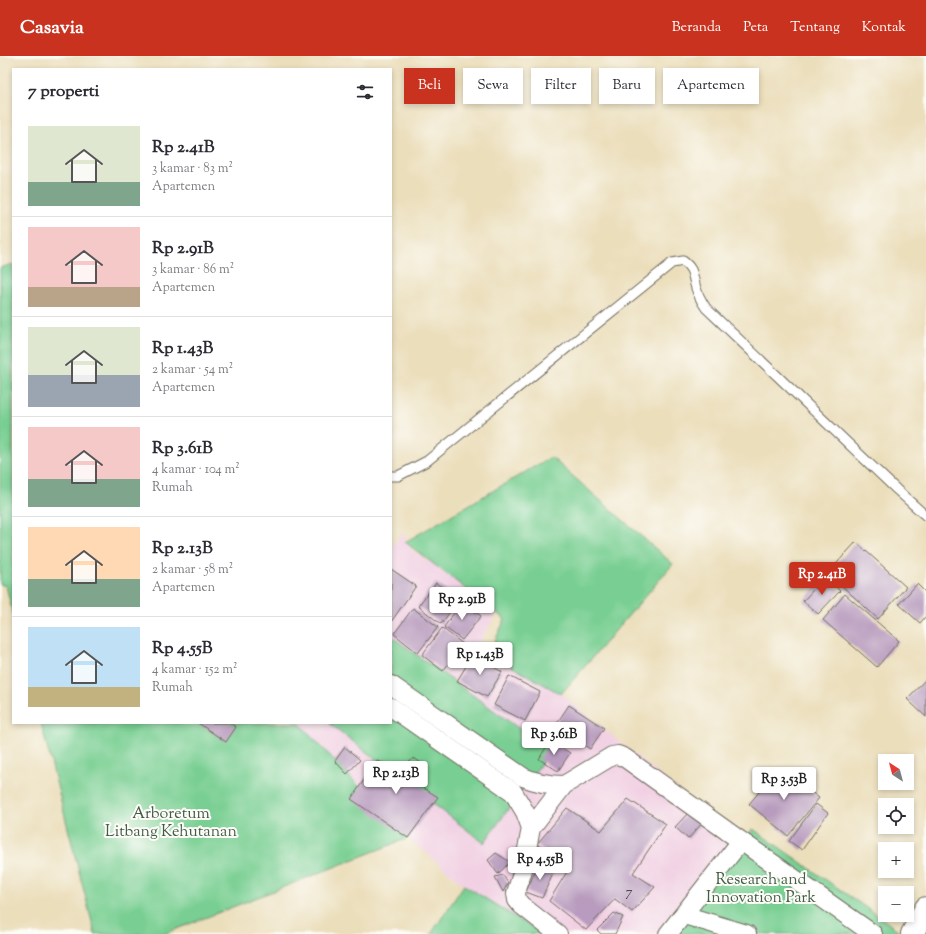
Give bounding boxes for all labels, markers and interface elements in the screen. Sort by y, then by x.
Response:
text: Casavia [20,15,84,42]
text: Beranda [672,18,721,38]
text: Peta [743,18,768,38]
text: Tentang [790,18,840,38]
text: Kontak [862,18,906,38]
chip: Beli [404,68,455,104]
chip: Sewa [463,68,523,104]
chip: Filter [531,68,591,104]
chip: Baru [599,68,655,104]
chip: Apartemen [663,68,759,104]
text: 7 properti [28,80,99,104]
icon: filters [354,81,376,103]
text: Rp 2.41B [152,136,214,160]
icon: home [60,142,108,190]
text: 3 kamar · 83 m² [152,160,233,178]
text: Apartemen [152,178,215,196]
text: Rp 2.91B [152,237,214,261]
icon: home [60,243,108,291]
text: 3 kamar · 86 m² [152,261,234,279]
text: Apartemen [152,279,215,297]
text: Rp 1.43B [152,337,213,361]
icon: home [60,343,108,391]
text: 2 kamar · 54 m² [152,361,233,379]
text: Apartemen [152,379,215,397]
text: Rp 3.61B [152,437,213,461]
icon: home [60,443,108,491]
text: 4 kamar · 104 m² [152,461,240,479]
text: Rumah [152,479,193,497]
text: Rp 2.13B [152,537,213,561]
icon: home [60,543,108,591]
text: 2 kamar · 58 m² [152,561,233,579]
pin: Rp 2.41B [781,562,863,596]
text: Rp 2.41B [798,566,846,584]
text: Apartemen [152,579,215,597]
pin: Rp 2.91B [421,587,503,621]
text: Rp 2.91B [438,591,486,609]
text: Rp 4.55B [152,637,212,661]
pin: Rp 1.43B [439,642,521,676]
icon: home [60,643,108,691]
text: Rp 1.43B [457,646,503,664]
text: 4 kamar · 152 m² [152,661,238,679]
text: Rumah [152,679,193,697]
pin: Rp 3.61B [513,722,595,756]
text: Rp 3.61B [531,726,577,744]
north arrow [878,754,914,790]
map controls [878,754,914,922]
pin: Rp 2.13B [355,761,437,795]
text: Rp 2.13B [373,765,419,783]
pin: Rp 3.53B [743,767,825,801]
text: Rp 3.53B [761,771,807,789]
button: locate [878,798,914,834]
park label: Arboretum Litbang Kehutanan [105,803,237,844]
button: + [878,842,914,878]
pin: Rp 4.55B [499,847,581,881]
text: Rp 4.55B [517,851,563,869]
park label: Research and Innovation Park [706,869,816,910]
house number: 7 [625,883,633,903]
button: − [878,886,914,922]

